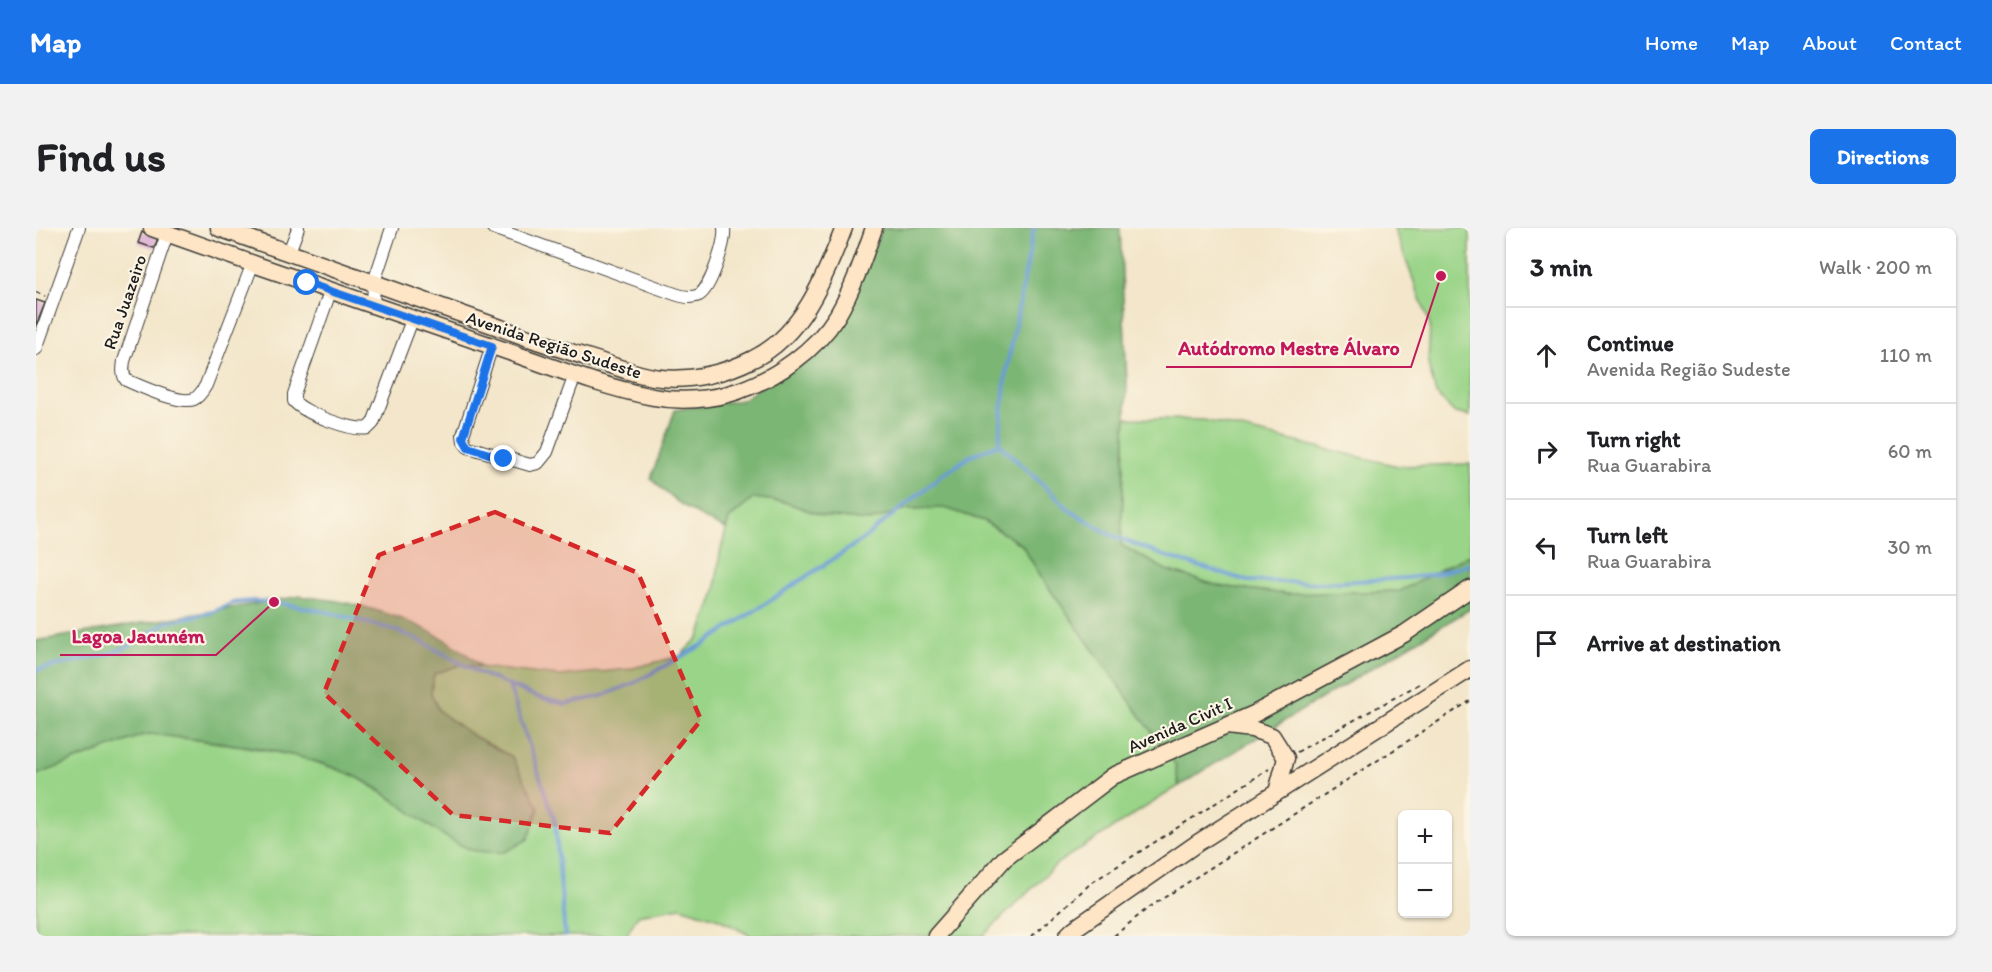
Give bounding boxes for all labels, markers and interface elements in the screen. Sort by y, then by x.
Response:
text: Map [30,25,81,59]
text: Home [1645,30,1698,55]
text: Map [1731,30,1770,55]
text: About [1803,30,1857,55]
text: Contact [1890,30,1962,55]
button: Directions [1810,129,1956,184]
text: Find us [36,131,166,182]
text: 3 min [1530,251,1592,283]
street label: Rua Juazeiro [98,252,152,352]
text: Walk · 200 m [1819,255,1932,279]
route start [293,269,319,295]
street label: Avenida Região Sudeste [463,306,645,384]
callout: Autódromo Mestre Álvaro [1166,329,1411,367]
text: Continue [1587,330,1674,357]
text: Autódromo Mestre Álvaro [1177,336,1400,360]
icon: ahead [1530,339,1563,372]
text: 110 m [1880,343,1932,367]
text: Avenida Região Sudeste [1587,357,1791,381]
text: Turn right [1587,426,1681,453]
icon: right [1530,435,1563,468]
text: 60 m [1888,439,1932,463]
route end [490,445,516,471]
text: Rua Guarabira [1587,453,1711,477]
text: Turn left [1587,522,1668,549]
icon: left [1530,531,1563,564]
text: 30 m [1887,535,1932,559]
text: Rua Guarabira [1587,549,1711,573]
callout: Lagoa Jacuném [60,617,216,655]
text: Lagoa Jacuném [71,624,205,649]
icon: arrive [1530,627,1563,660]
text: Arrive at destination [1587,630,1781,657]
street label: Avenida Civit I [1124,692,1236,758]
map controls [1398,810,1452,918]
button: + [1398,810,1452,864]
button: − [1398,864,1452,918]

